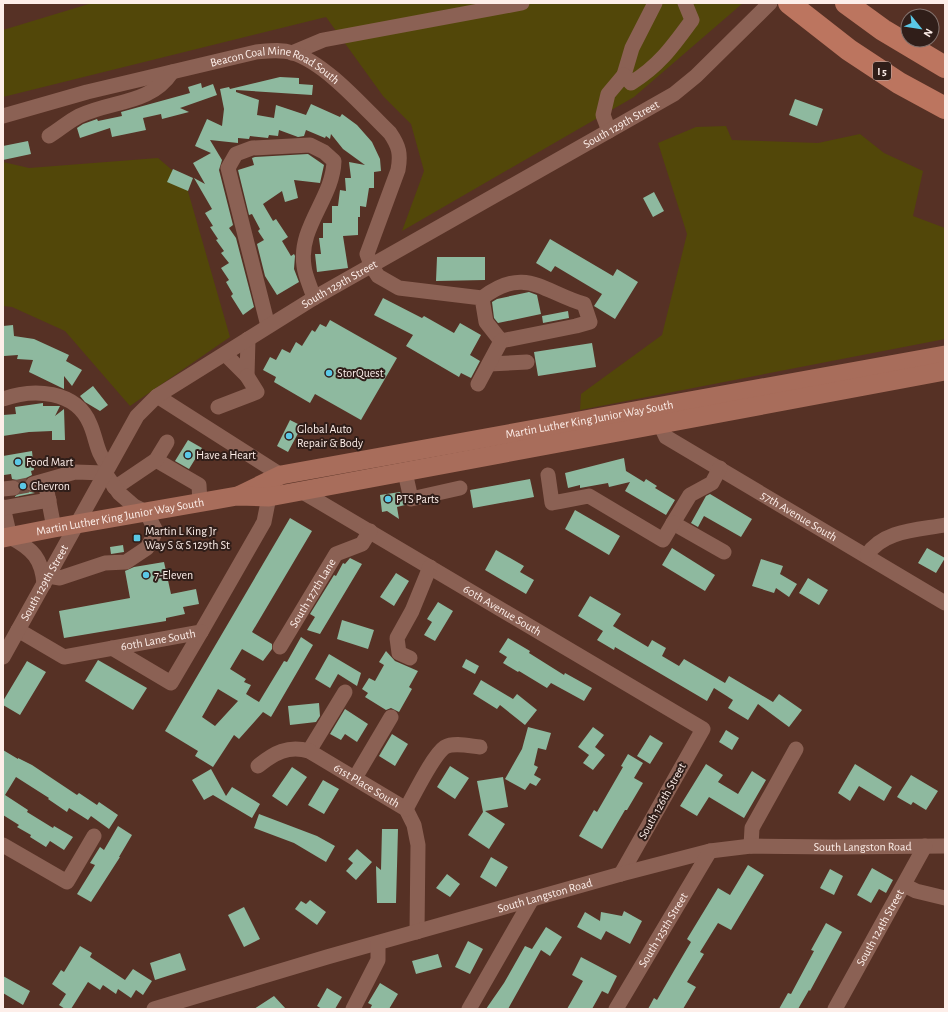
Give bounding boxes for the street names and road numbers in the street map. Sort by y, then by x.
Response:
street label: Beacon Coal Mine Road South [209,45,342,86]
road number: I 5 [873,62,891,80]
street label: South 129th Street [581,98,661,150]
street label: South 129th Street [299,257,379,310]
street label: Martin Luther King Junior Way South [505,398,674,440]
street label: 57th Avenue South [759,489,839,543]
street label: Martin Luther King Junior Way South [35,496,205,537]
street label: South 129th Street [18,542,70,623]
street label: South 127th Lane [287,556,338,630]
street label: 60th Avenue South [461,582,544,638]
street label: 60th Lane South [120,627,196,653]
street label: 61st Place South [332,761,402,810]
street label: South 126th Street [636,761,688,841]
street label: South Langston Road [814,840,912,853]
street label: South Langston Road [496,876,594,915]
street label: South 124th Street [854,887,906,968]
street label: South 125th Street [636,890,690,969]

